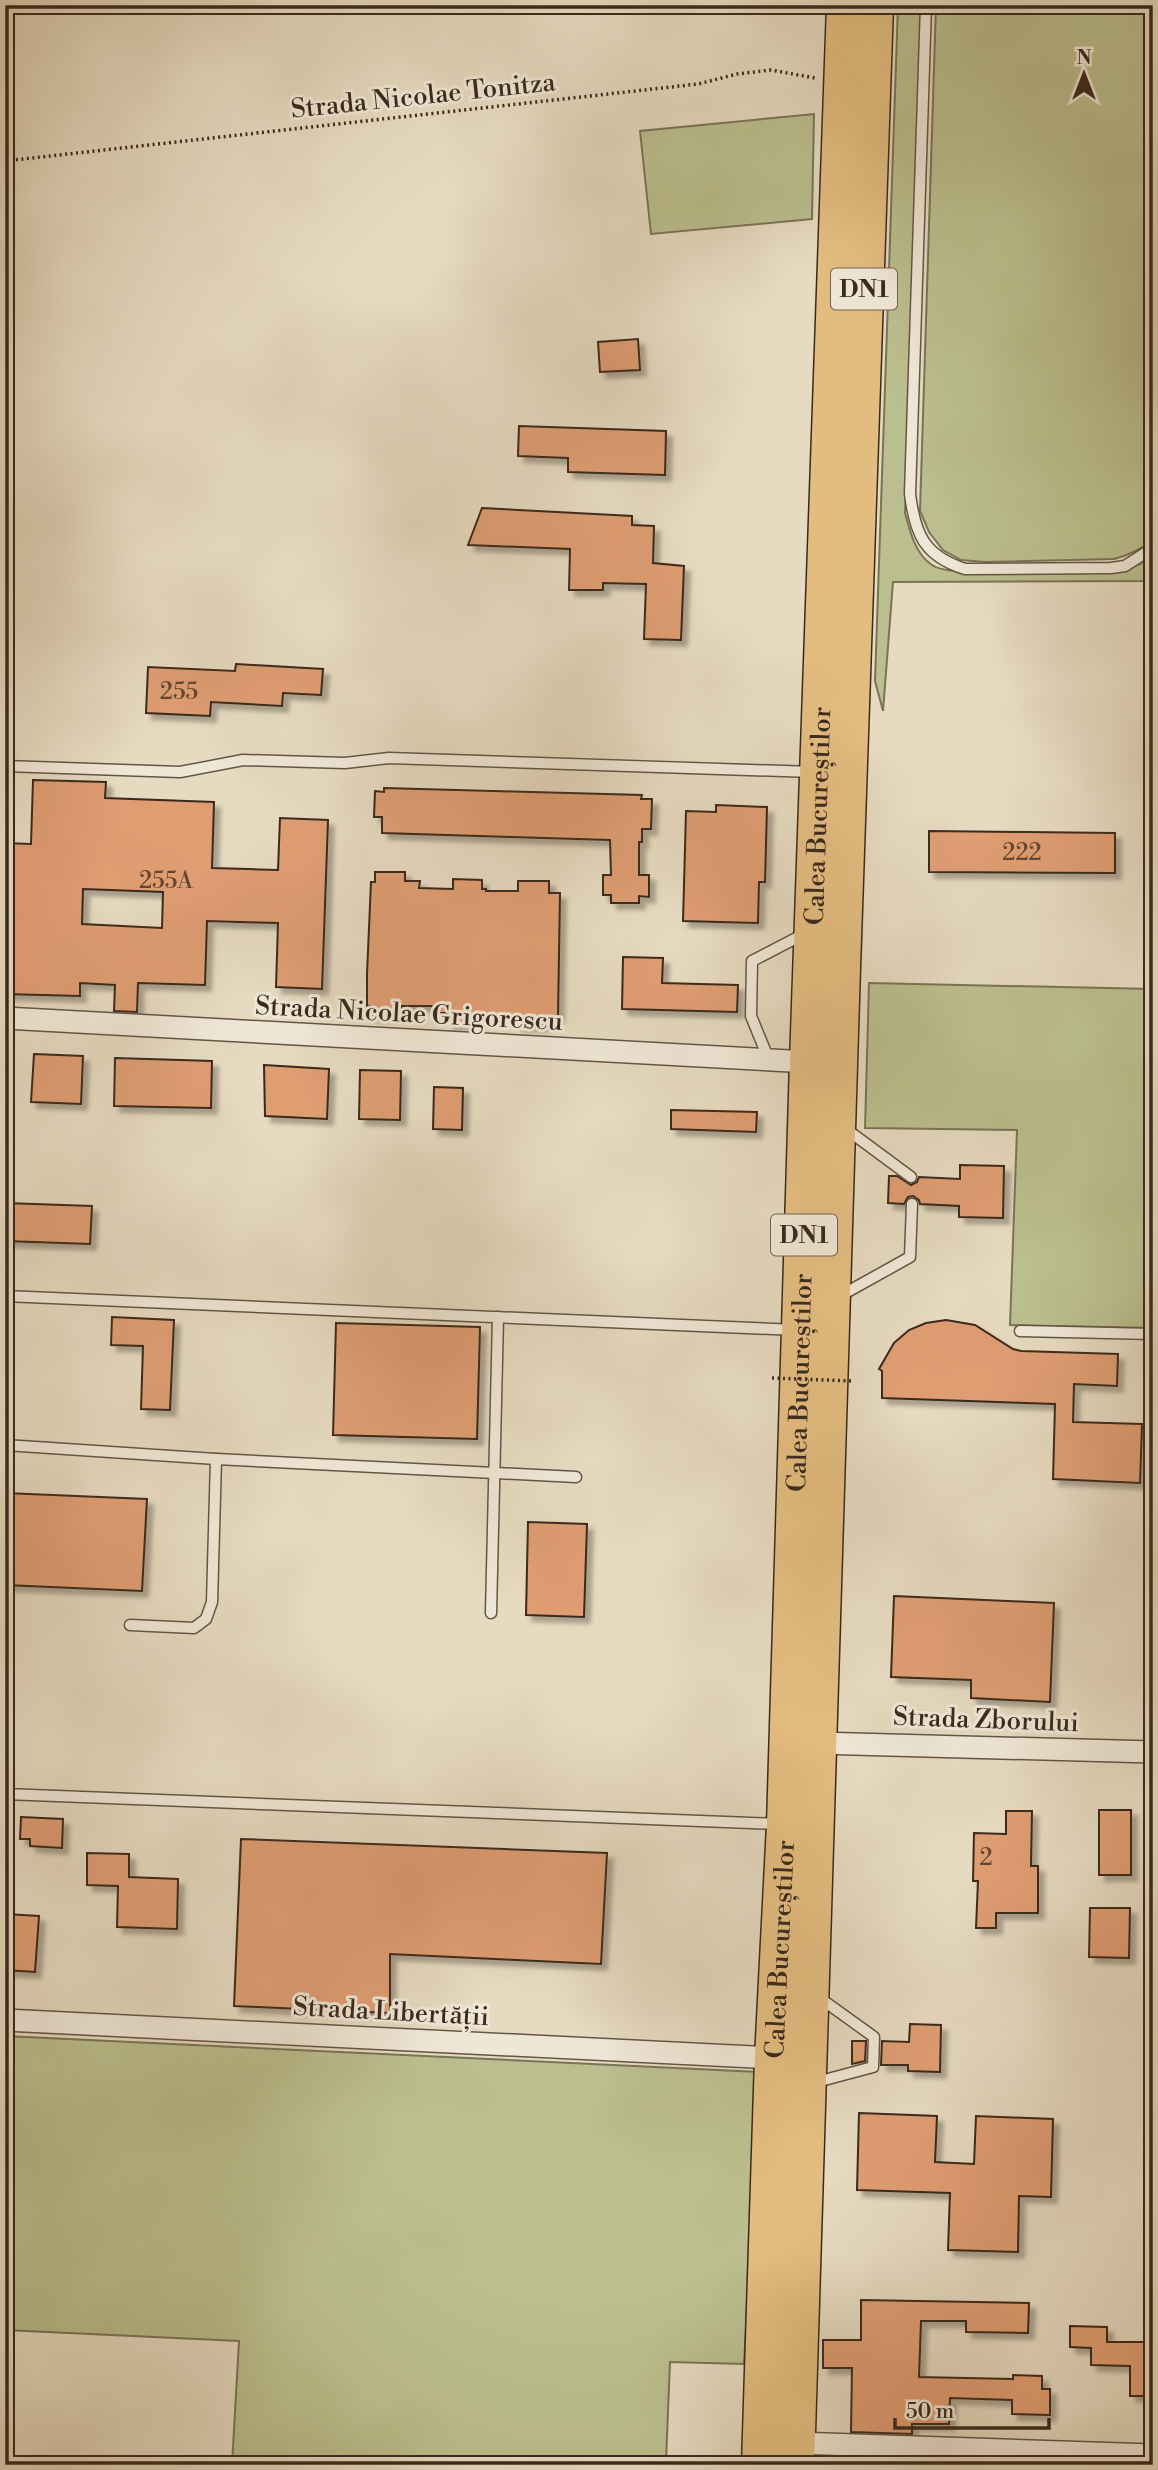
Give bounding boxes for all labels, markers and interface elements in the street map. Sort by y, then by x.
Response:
north arrow [1050,38,1120,108]
text: N [1076,46,1092,70]
street label: Strada Nicolae Tonitza [289,66,558,126]
road number: DN1 [831,268,897,310]
house number: 255 [160,678,198,706]
street label: Calea Bucureștilor [799,706,838,926]
house number: 222 [1002,839,1042,867]
house number: 255A [139,867,194,895]
street label: Strada Nicolae Grigorescu [254,990,564,1038]
road number: DN1 [771,1214,837,1255]
street label: Calea Bucureștilor [781,1273,820,1492]
street label: Strada Zborului [892,1701,1079,1739]
street label: Calea Bucureștilor [759,1839,802,2059]
house number: 2 [979,1844,993,1872]
street label: Strada Libertății [292,1991,490,2033]
scale bar [895,2386,1050,2430]
text: 50 m [906,2399,954,2425]

